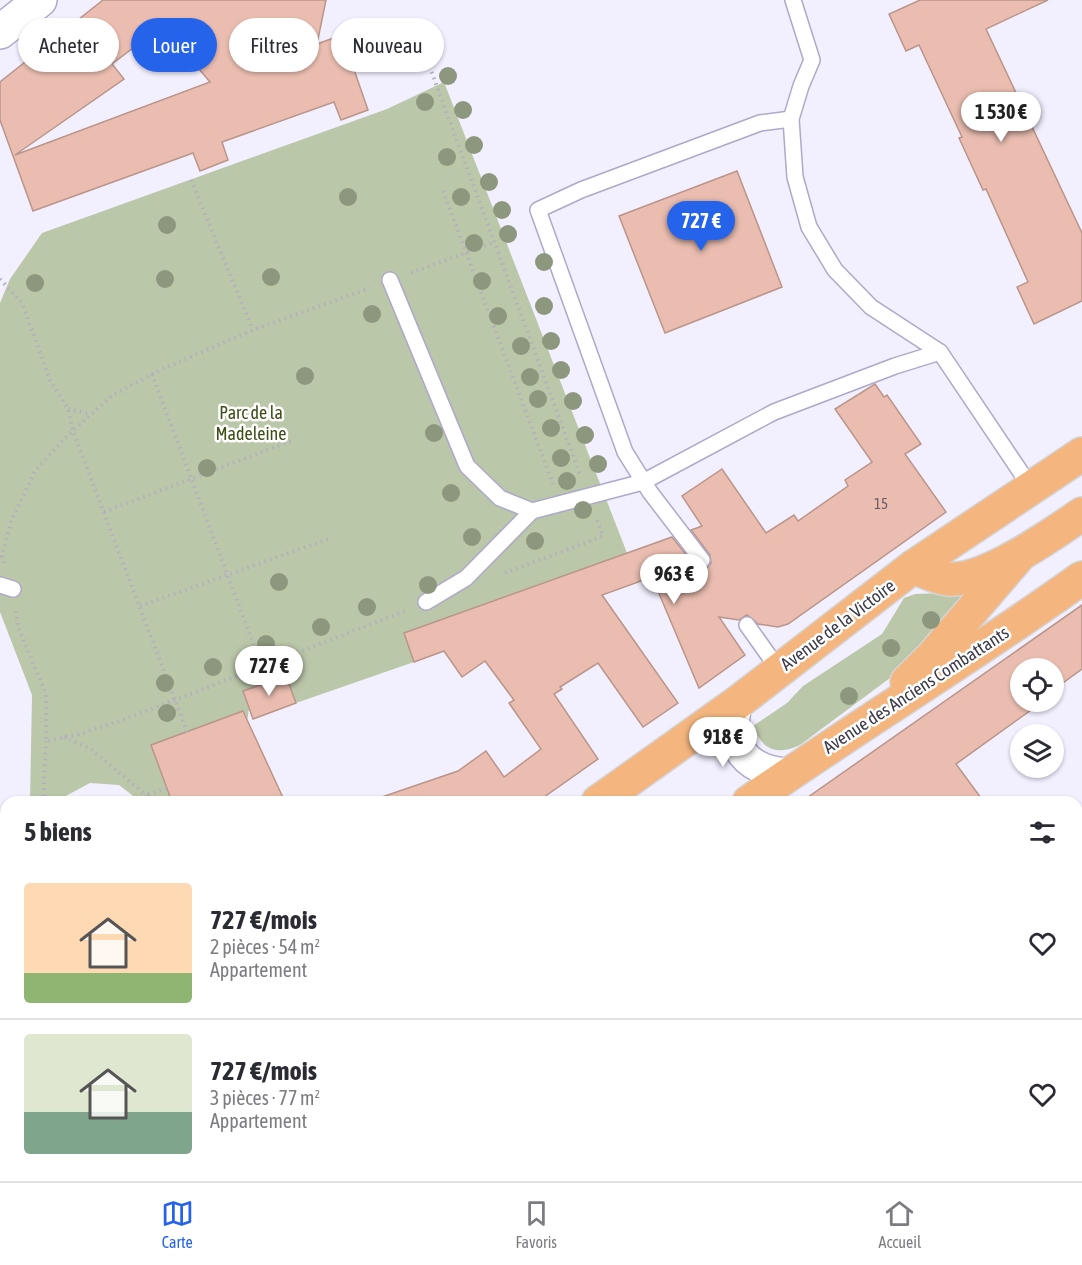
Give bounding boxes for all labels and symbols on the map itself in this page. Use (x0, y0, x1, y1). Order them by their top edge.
pin: 1 530 € (946, 92, 1056, 143)
pin: 727 € (659, 201, 743, 252)
park label: Parc de la Madeleine (216, 402, 286, 444)
house number: 15 (874, 495, 888, 512)
pin: 963 € (632, 554, 716, 605)
street label: Avenue de la Victoire (776, 575, 899, 674)
street label: Avenue des Anciens Combattants (819, 622, 1013, 758)
pin: 727 € (227, 646, 311, 697)
pin: 918 € (681, 717, 765, 768)

